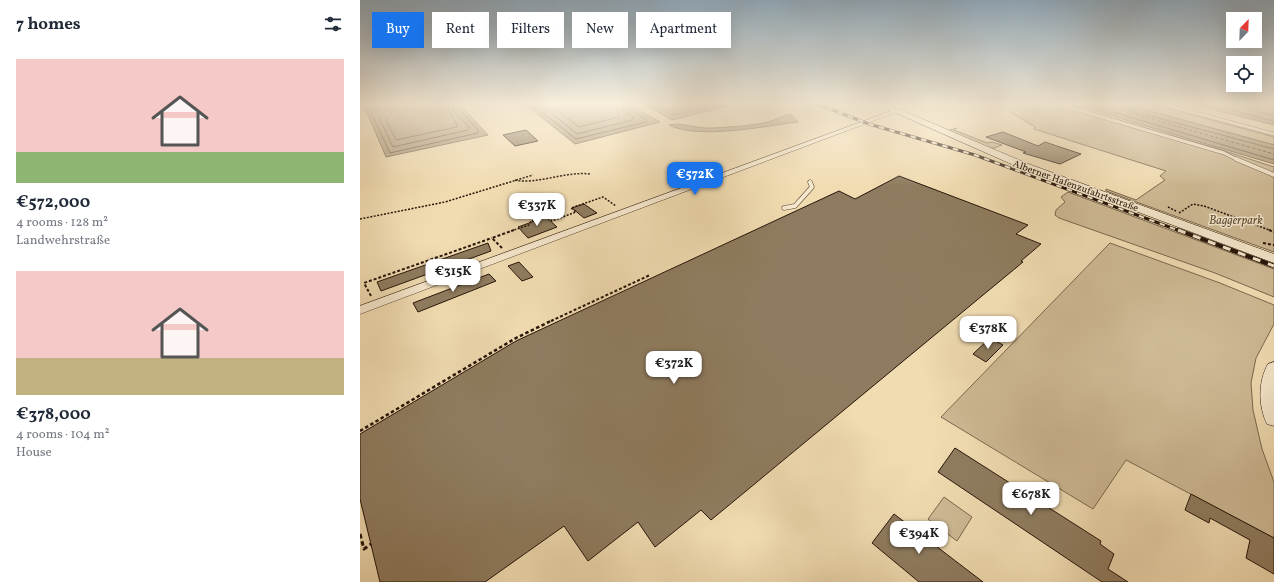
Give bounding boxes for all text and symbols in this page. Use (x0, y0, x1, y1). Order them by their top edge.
chip: Buy (372, 12, 424, 48)
chip: Rent (432, 12, 489, 48)
chip: Filters (497, 12, 564, 48)
chip: New (572, 12, 628, 48)
chip: Apartment (636, 12, 731, 48)
north arrow (1226, 12, 1262, 48)
map controls (1226, 12, 1262, 92)
text: 7 homes (16, 13, 81, 36)
icon: filters (322, 13, 344, 35)
button: locate (1226, 56, 1262, 92)
icon: home (144, 85, 216, 157)
street label: Alberner Hafenzufahrtsstraße (1011, 157, 1141, 215)
pin: €572K (667, 162, 723, 196)
text: €572K (676, 166, 714, 184)
text: €572,000 (16, 191, 90, 214)
pin: €337K (509, 193, 565, 227)
text: €337K (518, 197, 556, 215)
park label: Baggerpark (1209, 213, 1263, 229)
text: 4 rooms · 128 m² (16, 214, 108, 232)
text: Landwehrstraße (16, 232, 110, 250)
pin: €315K (425, 259, 481, 293)
text: €315K (434, 263, 472, 281)
icon: home (144, 297, 216, 369)
pin: €378K (960, 316, 1016, 350)
text: €378K (969, 320, 1007, 338)
pin: €372K (646, 351, 702, 385)
text: €372K (655, 355, 693, 373)
text: €378,000 (16, 403, 91, 426)
text: 4 rooms · 104 m² (16, 426, 110, 444)
text: House (16, 444, 52, 462)
pin: €678K (1003, 482, 1059, 516)
text: €678K (1011, 486, 1051, 504)
pin: €394K (891, 521, 947, 555)
text: €394K (899, 525, 939, 543)

